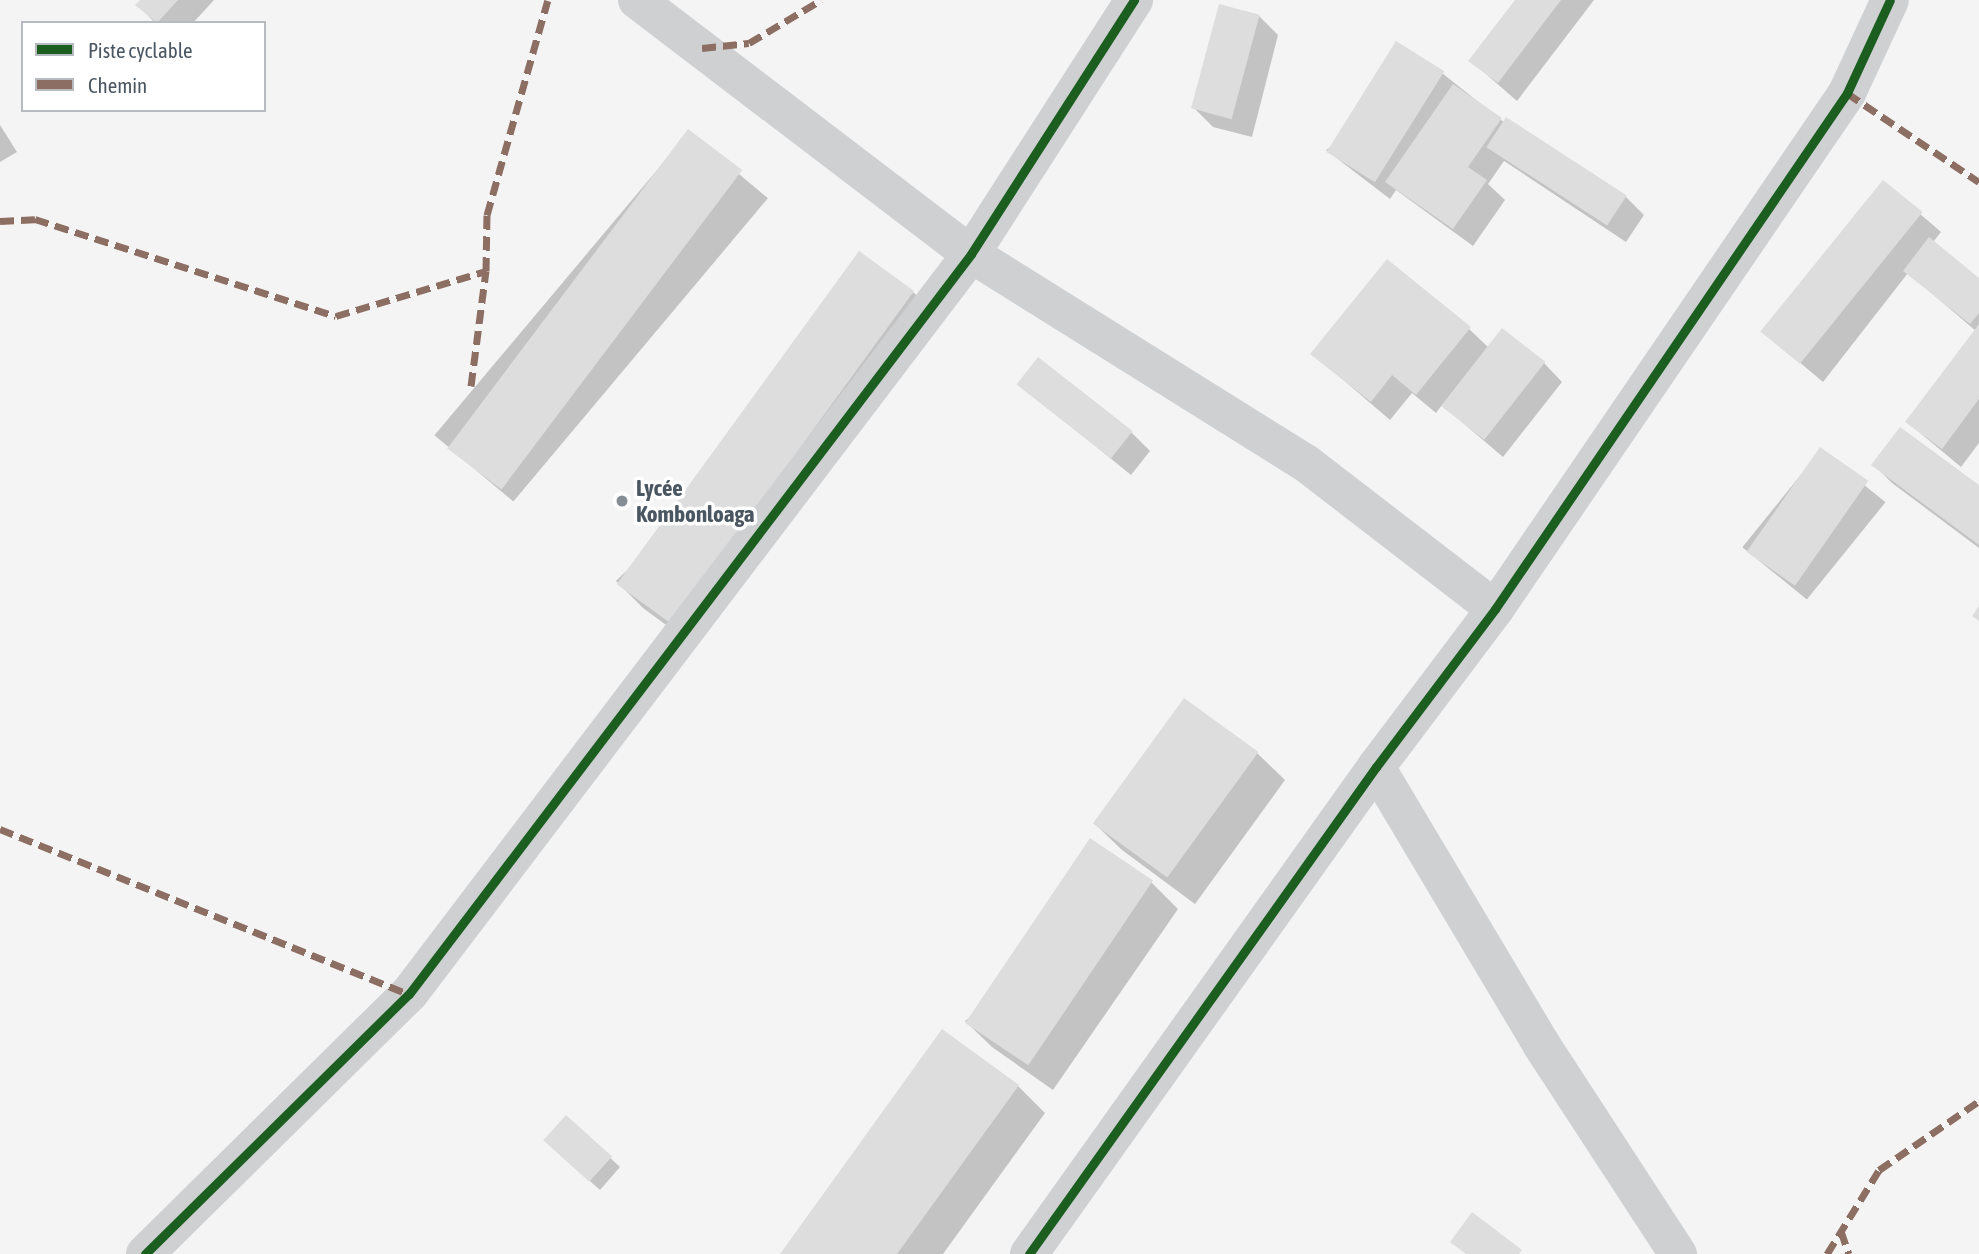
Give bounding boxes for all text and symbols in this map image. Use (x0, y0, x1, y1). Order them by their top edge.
legend (21, 21, 266, 112)
text: Piste cyclable (88, 38, 193, 62)
text: Chemin (88, 73, 147, 97)
place label: Lycée Kombonloaga (636, 474, 755, 528)
marker: Lycée Kombonloaga (614, 493, 630, 509)

